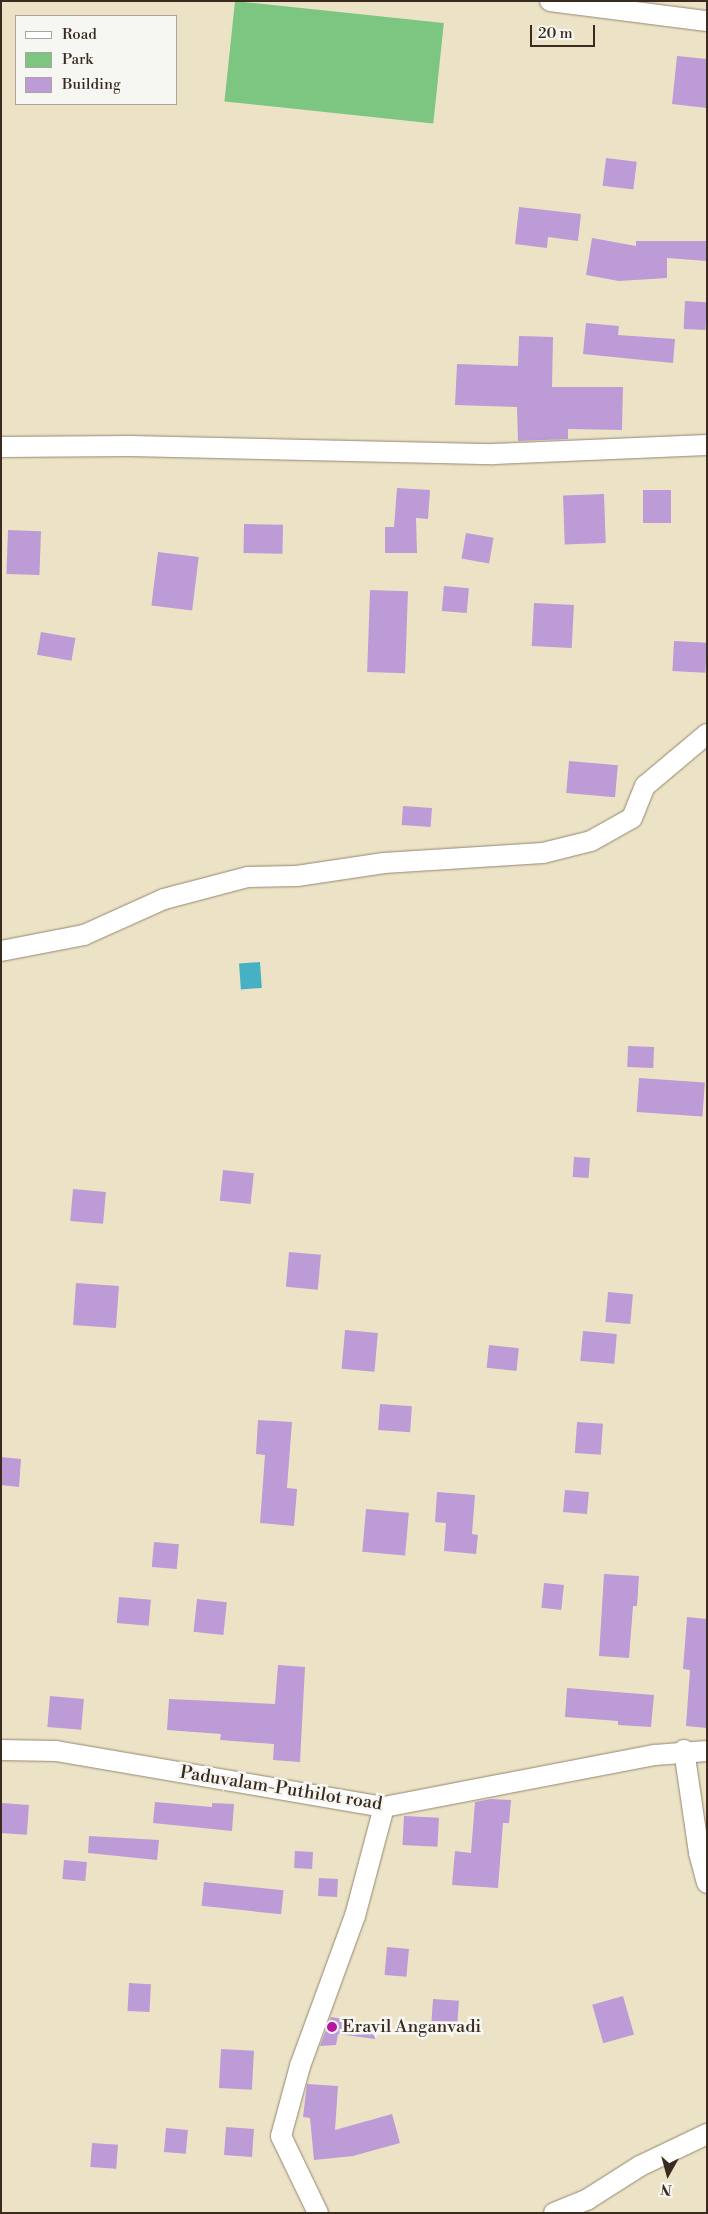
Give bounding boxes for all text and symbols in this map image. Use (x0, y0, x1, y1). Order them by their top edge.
legend (15, 15, 178, 105)
scale bar (533, 15, 598, 47)
text: 20 m (538, 24, 573, 43)
text: Road (62, 25, 97, 44)
text: Park (62, 50, 93, 69)
text: Building (62, 75, 121, 94)
street label: Paduvalam-Puthilot road (178, 1762, 384, 1816)
place label: Eravil Anganvadi (342, 2016, 481, 2038)
marker: Eravil Anganvadi (326, 2021, 338, 2033)
north arrow (643, 2149, 693, 2199)
text: N (660, 2179, 673, 2198)

